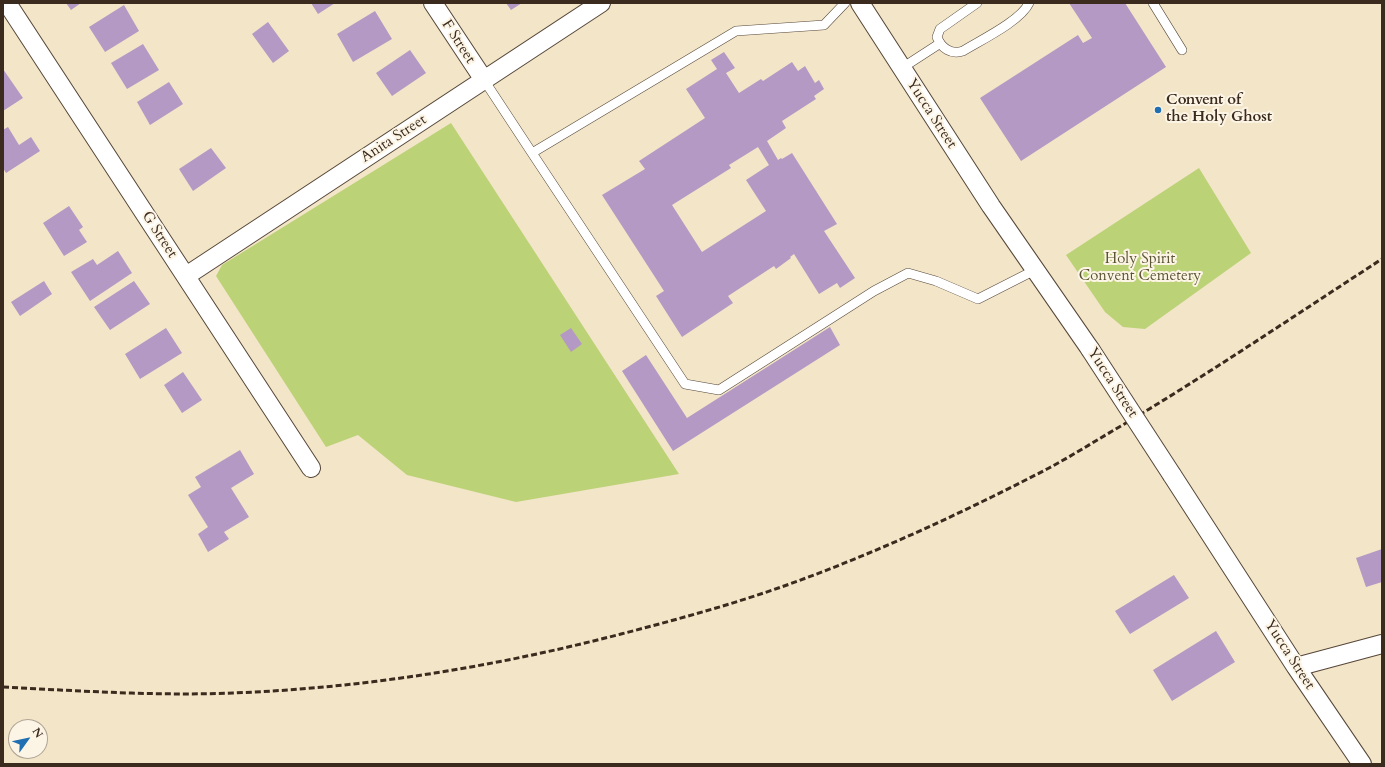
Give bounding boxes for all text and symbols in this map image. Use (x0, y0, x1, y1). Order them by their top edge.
street label: F Street (437, 17, 479, 67)
street label: Yucca Street (902, 76, 960, 152)
place label: Convent of the Holy Ghost (1166, 92, 1272, 127)
marker: Convent of the Holy Ghost (1153, 105, 1163, 115)
street label: Anita Street (358, 111, 430, 167)
street label: G Street (137, 208, 181, 262)
park label: Holy Spirit Convent Cemetery (1079, 251, 1201, 286)
street label: Yucca Street (1083, 345, 1141, 421)
street label: Yucca Street (1260, 617, 1318, 693)
north arrow (8, 719, 48, 759)
text: N (29, 725, 47, 741)

